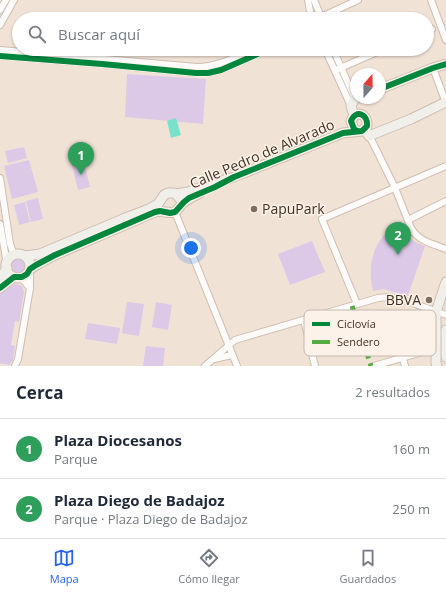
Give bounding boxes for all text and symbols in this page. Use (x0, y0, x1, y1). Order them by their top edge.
search box (12, 12, 434, 56)
icon: search (26, 23, 48, 45)
text: Buscar aquí (58, 24, 140, 44)
north arrow (350, 68, 386, 104)
street label: Calle Pedro de Alvarado (187, 114, 337, 193)
pin: 1 (68, 142, 94, 175)
place label: PapuPark (262, 199, 325, 218)
marker: PapuPark (249, 204, 259, 214)
pin: 2 (385, 222, 411, 255)
your location (181, 238, 201, 258)
place label: BBVA (386, 290, 421, 309)
marker: BBVA (424, 295, 434, 305)
legend (304, 310, 436, 356)
text: Ciclovía (337, 316, 376, 331)
text: Sendero (337, 334, 380, 349)
text: Cerca (16, 381, 64, 404)
text: 2 resultados (355, 383, 430, 401)
text: Plaza Diocesanos (54, 430, 182, 450)
text: 1 (25, 440, 33, 458)
text: 160 m (392, 440, 430, 458)
text: Parque (54, 450, 98, 468)
text: Plaza Diego de Badajoz (54, 490, 225, 510)
text: 2 (25, 500, 33, 518)
text: 250 m (392, 500, 430, 518)
text: Parque · Plaza Diego de Badajoz (54, 510, 248, 528)
tab: Mapa (50, 547, 79, 586)
tab: Cómo llegar (178, 547, 240, 586)
tab: Guardados (339, 547, 396, 586)

